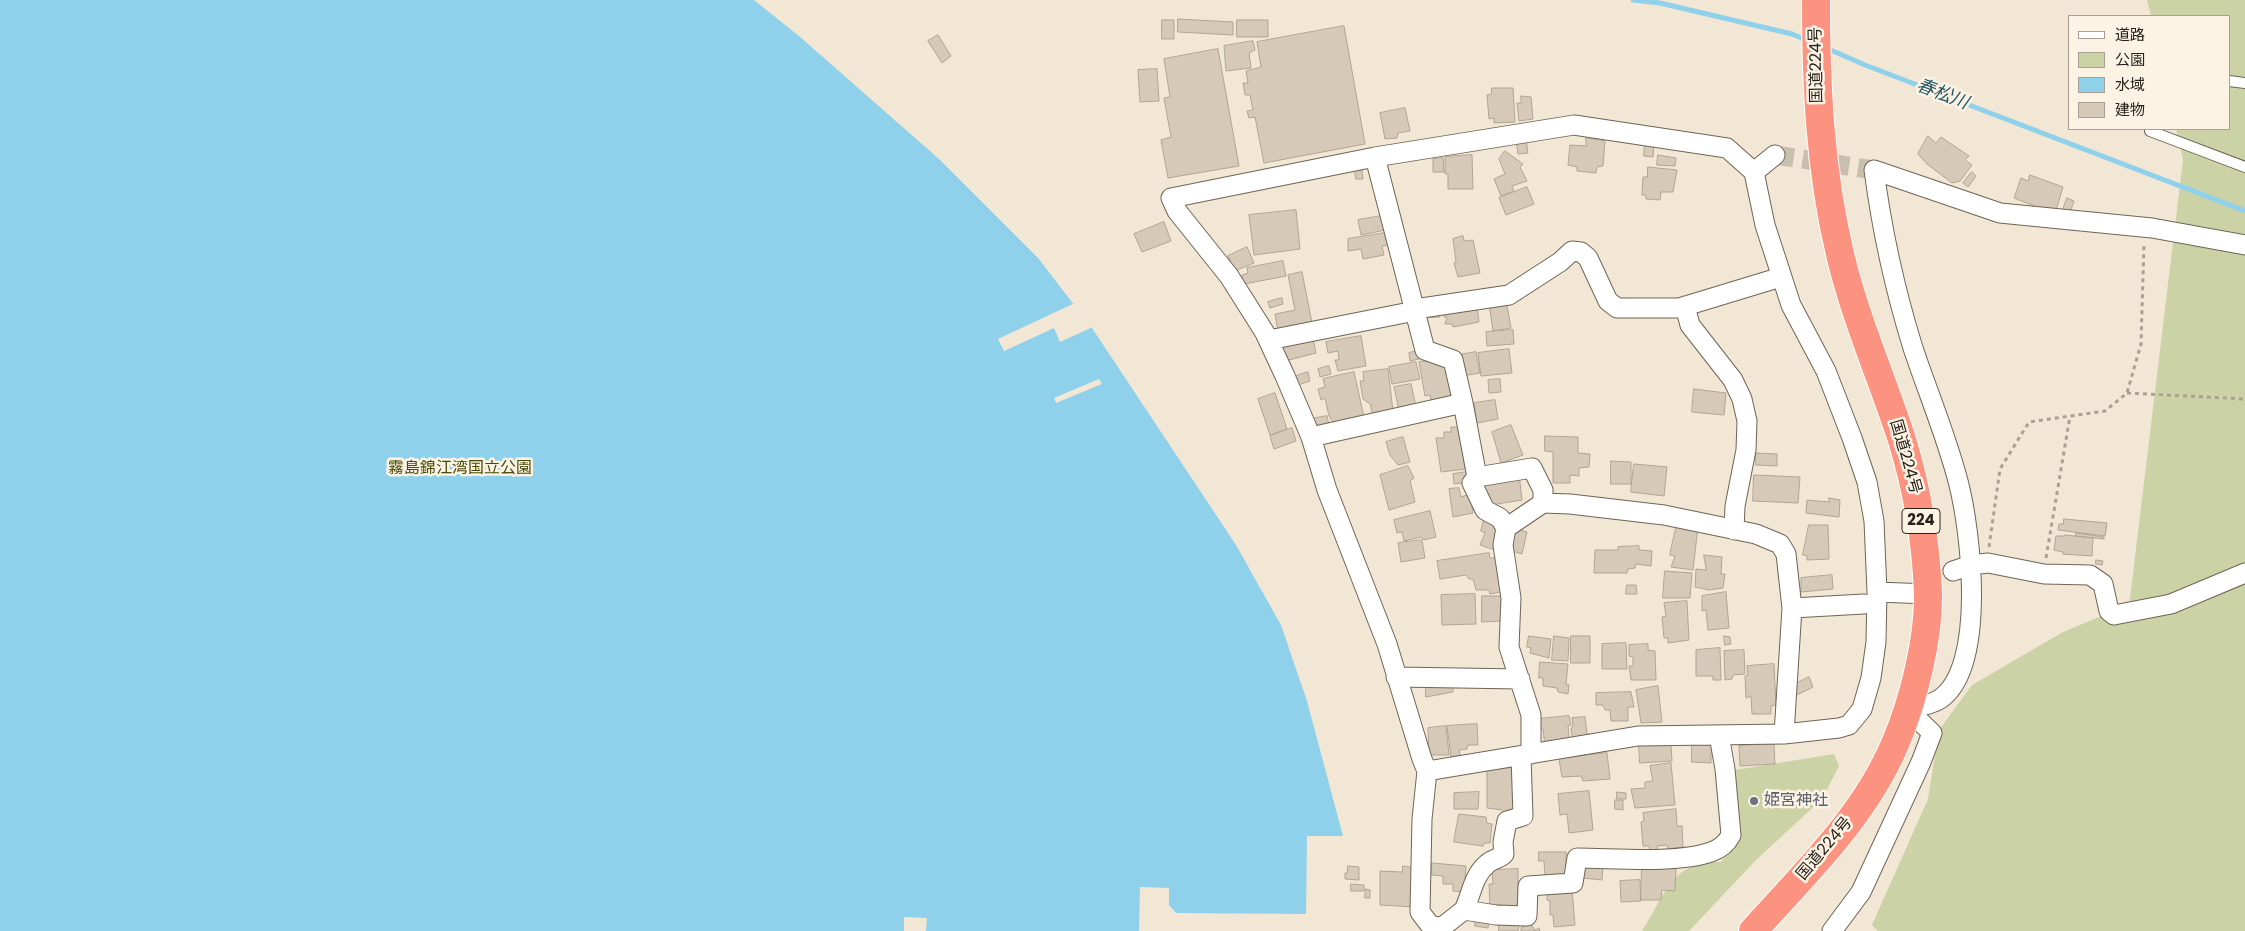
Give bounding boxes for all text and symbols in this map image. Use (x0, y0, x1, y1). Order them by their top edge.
legend (2068, 15, 2230, 130)
text: 道路 (2115, 24, 2145, 45)
street label: 国道224号 (1807, 27, 1827, 103)
text: 公園 (2115, 49, 2145, 70)
text: 水域 (2115, 74, 2145, 95)
water label: 春松川 (1913, 75, 1971, 115)
text: 建物 (2115, 99, 2145, 120)
street label: 国道224号 (1885, 418, 1925, 496)
park label: 霧島錦江湾国立公園 (388, 459, 532, 479)
road number: 224 (1902, 508, 1940, 534)
place label: 姫宮神社 (1764, 791, 1828, 811)
marker: 姫宮神社 (1748, 795, 1760, 807)
street label: 国道224号 (1793, 814, 1857, 884)

